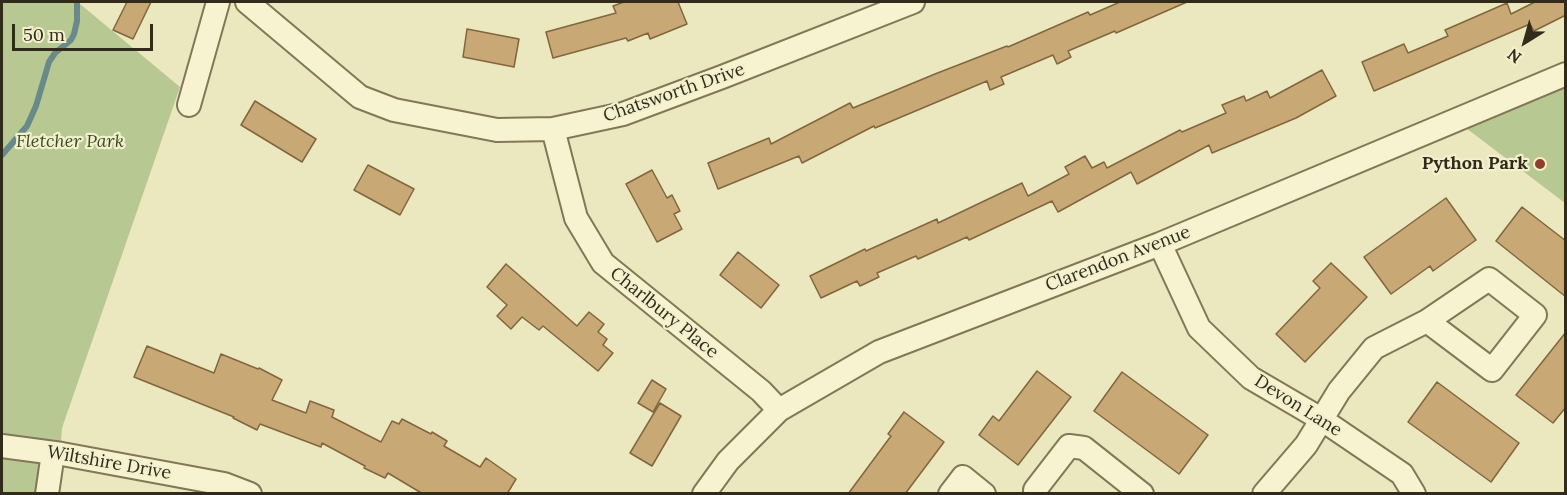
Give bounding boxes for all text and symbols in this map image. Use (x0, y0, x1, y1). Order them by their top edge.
scale bar (15, 12, 156, 50)
north arrow (1495, 12, 1555, 72)
text: 50 m (23, 23, 65, 46)
text: N (1503, 45, 1525, 68)
street label: Chatsworth Drive (601, 59, 747, 127)
park label: Fletcher Park (16, 131, 124, 153)
place label: Python Park (1422, 153, 1528, 175)
marker: Python Park (1533, 157, 1547, 171)
street label: Clarendon Avenue (1043, 221, 1193, 297)
street label: Charlbury Place (606, 263, 722, 363)
street label: Devon Lane (1250, 371, 1346, 441)
street label: Wiltshire Drive (45, 441, 173, 485)

